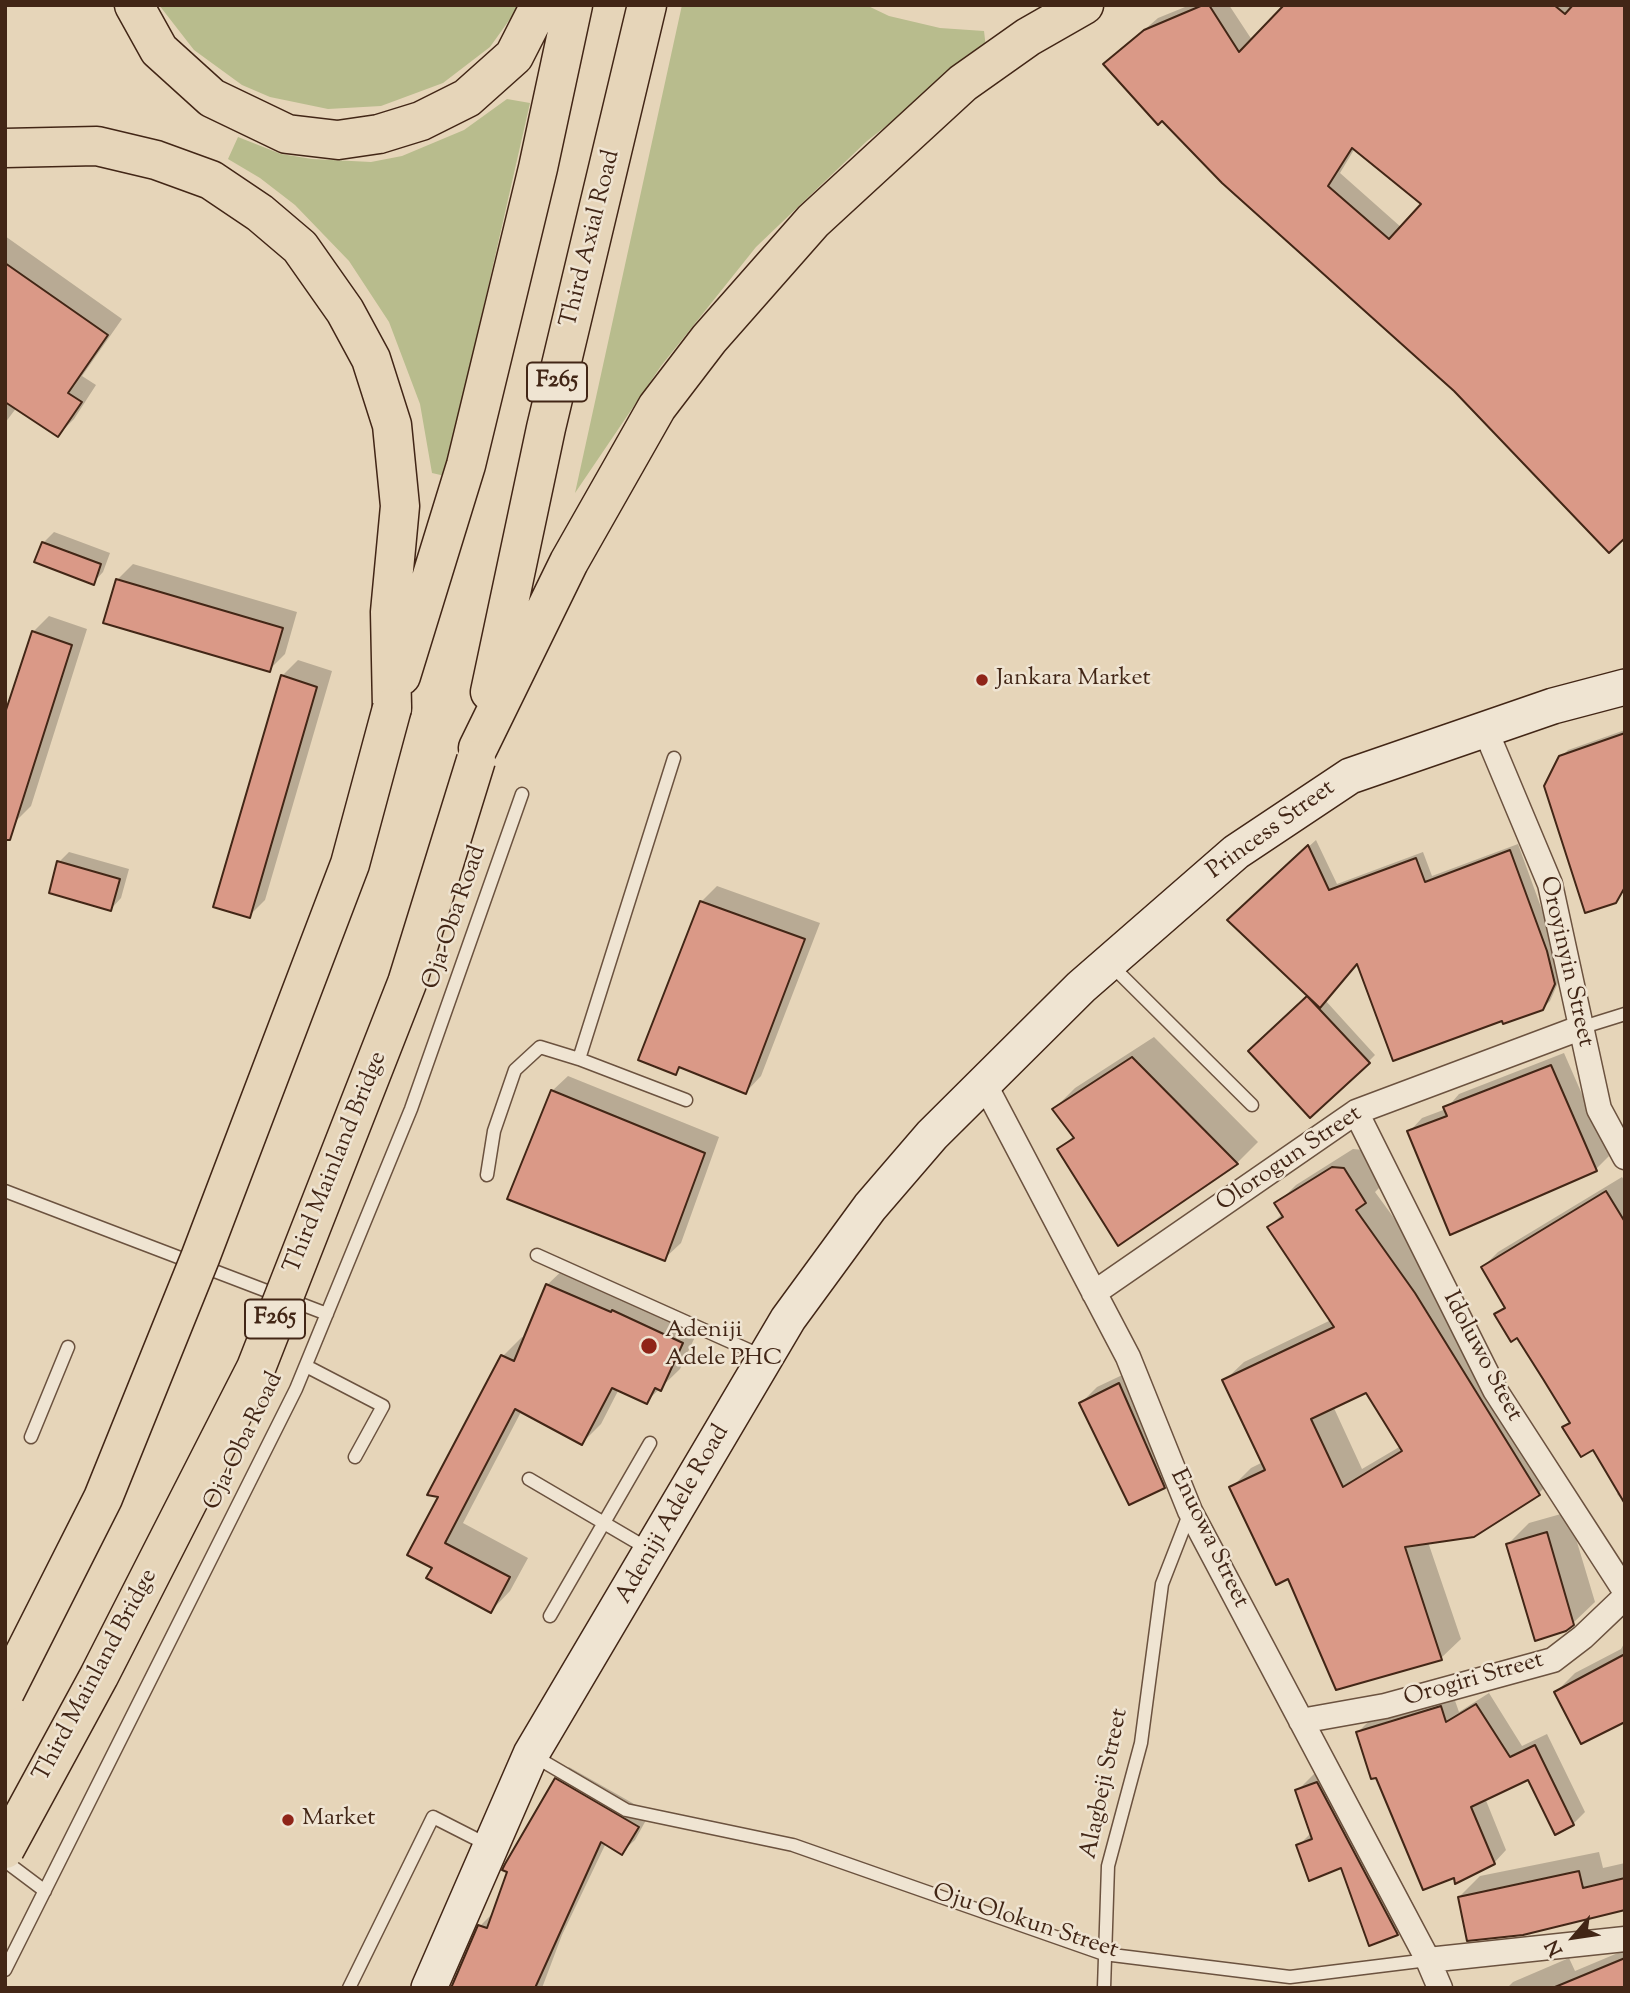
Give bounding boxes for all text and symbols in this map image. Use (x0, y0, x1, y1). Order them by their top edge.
street label: Third Axial Road (556, 147, 628, 331)
road number: F265 (527, 362, 587, 402)
place label: Jankara Market (996, 666, 1151, 694)
marker: Jankara Market (974, 672, 990, 688)
street label: Princess Street (1202, 775, 1342, 887)
street label: Oja-Oba Road (418, 842, 494, 994)
street label: Oroyinyin Street (1531, 874, 1599, 1050)
street label: Third Mainland Bridge (279, 1048, 395, 1278)
street label: Olorogun Street (1212, 1101, 1368, 1219)
street label: Idoluwo Steet (1435, 1287, 1527, 1427)
road number: F265 (245, 1300, 305, 1338)
place label: Adeniji Adele PHC (665, 1318, 782, 1374)
marker: Adeniji Adele PHC (639, 1336, 659, 1356)
street label: Oja-Oba Road (199, 1368, 291, 1516)
street label: Adeniji Adele Road (611, 1420, 737, 1610)
street label: Enuowa Street (1162, 1465, 1254, 1613)
street label: Third Mainland Bridge (29, 1565, 165, 1787)
street label: Orogiri Street (1401, 1647, 1547, 1715)
street label: Alagbeji Street (1076, 1706, 1136, 1862)
place label: Market (302, 1806, 376, 1834)
marker: Market (280, 1812, 296, 1828)
street label: Oju Olokun Street (928, 1879, 1122, 1967)
north arrow (1539, 1902, 1609, 1972)
text: N (1540, 1934, 1571, 1961)

